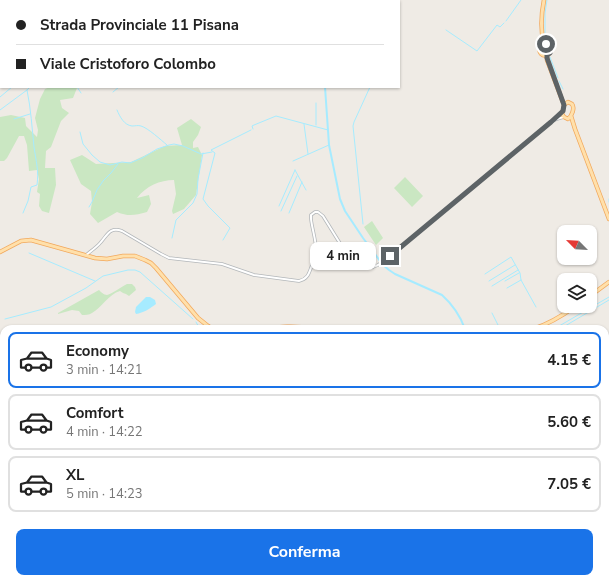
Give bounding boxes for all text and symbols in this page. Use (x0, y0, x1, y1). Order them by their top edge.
text: Strada Provinciale 11 Pisana (40, 15, 239, 35)
route start (537, 35, 555, 53)
text: Viale Cristoforo Colombo (40, 54, 216, 74)
north arrow (557, 225, 597, 265)
map controls (557, 225, 597, 313)
callout: 4 min (310, 242, 376, 270)
text: 4 min (326, 247, 360, 265)
route end (381, 247, 399, 265)
button: layers (557, 273, 597, 313)
text: Economy (66, 341, 129, 361)
icon: car (18, 342, 54, 378)
text: 4.15 € (547, 350, 591, 370)
text: 3 min · 14:21 (66, 361, 142, 379)
text: Comfort (66, 403, 123, 423)
icon: car (18, 404, 54, 440)
text: 5.60 € (547, 412, 591, 432)
text: 4 min · 14:22 (66, 423, 142, 441)
text: XL (66, 465, 85, 485)
icon: car (18, 466, 54, 502)
text: 7.05 € (547, 474, 591, 494)
text: 5 min · 14:23 (66, 485, 142, 503)
button: Conferma (16, 529, 593, 575)

